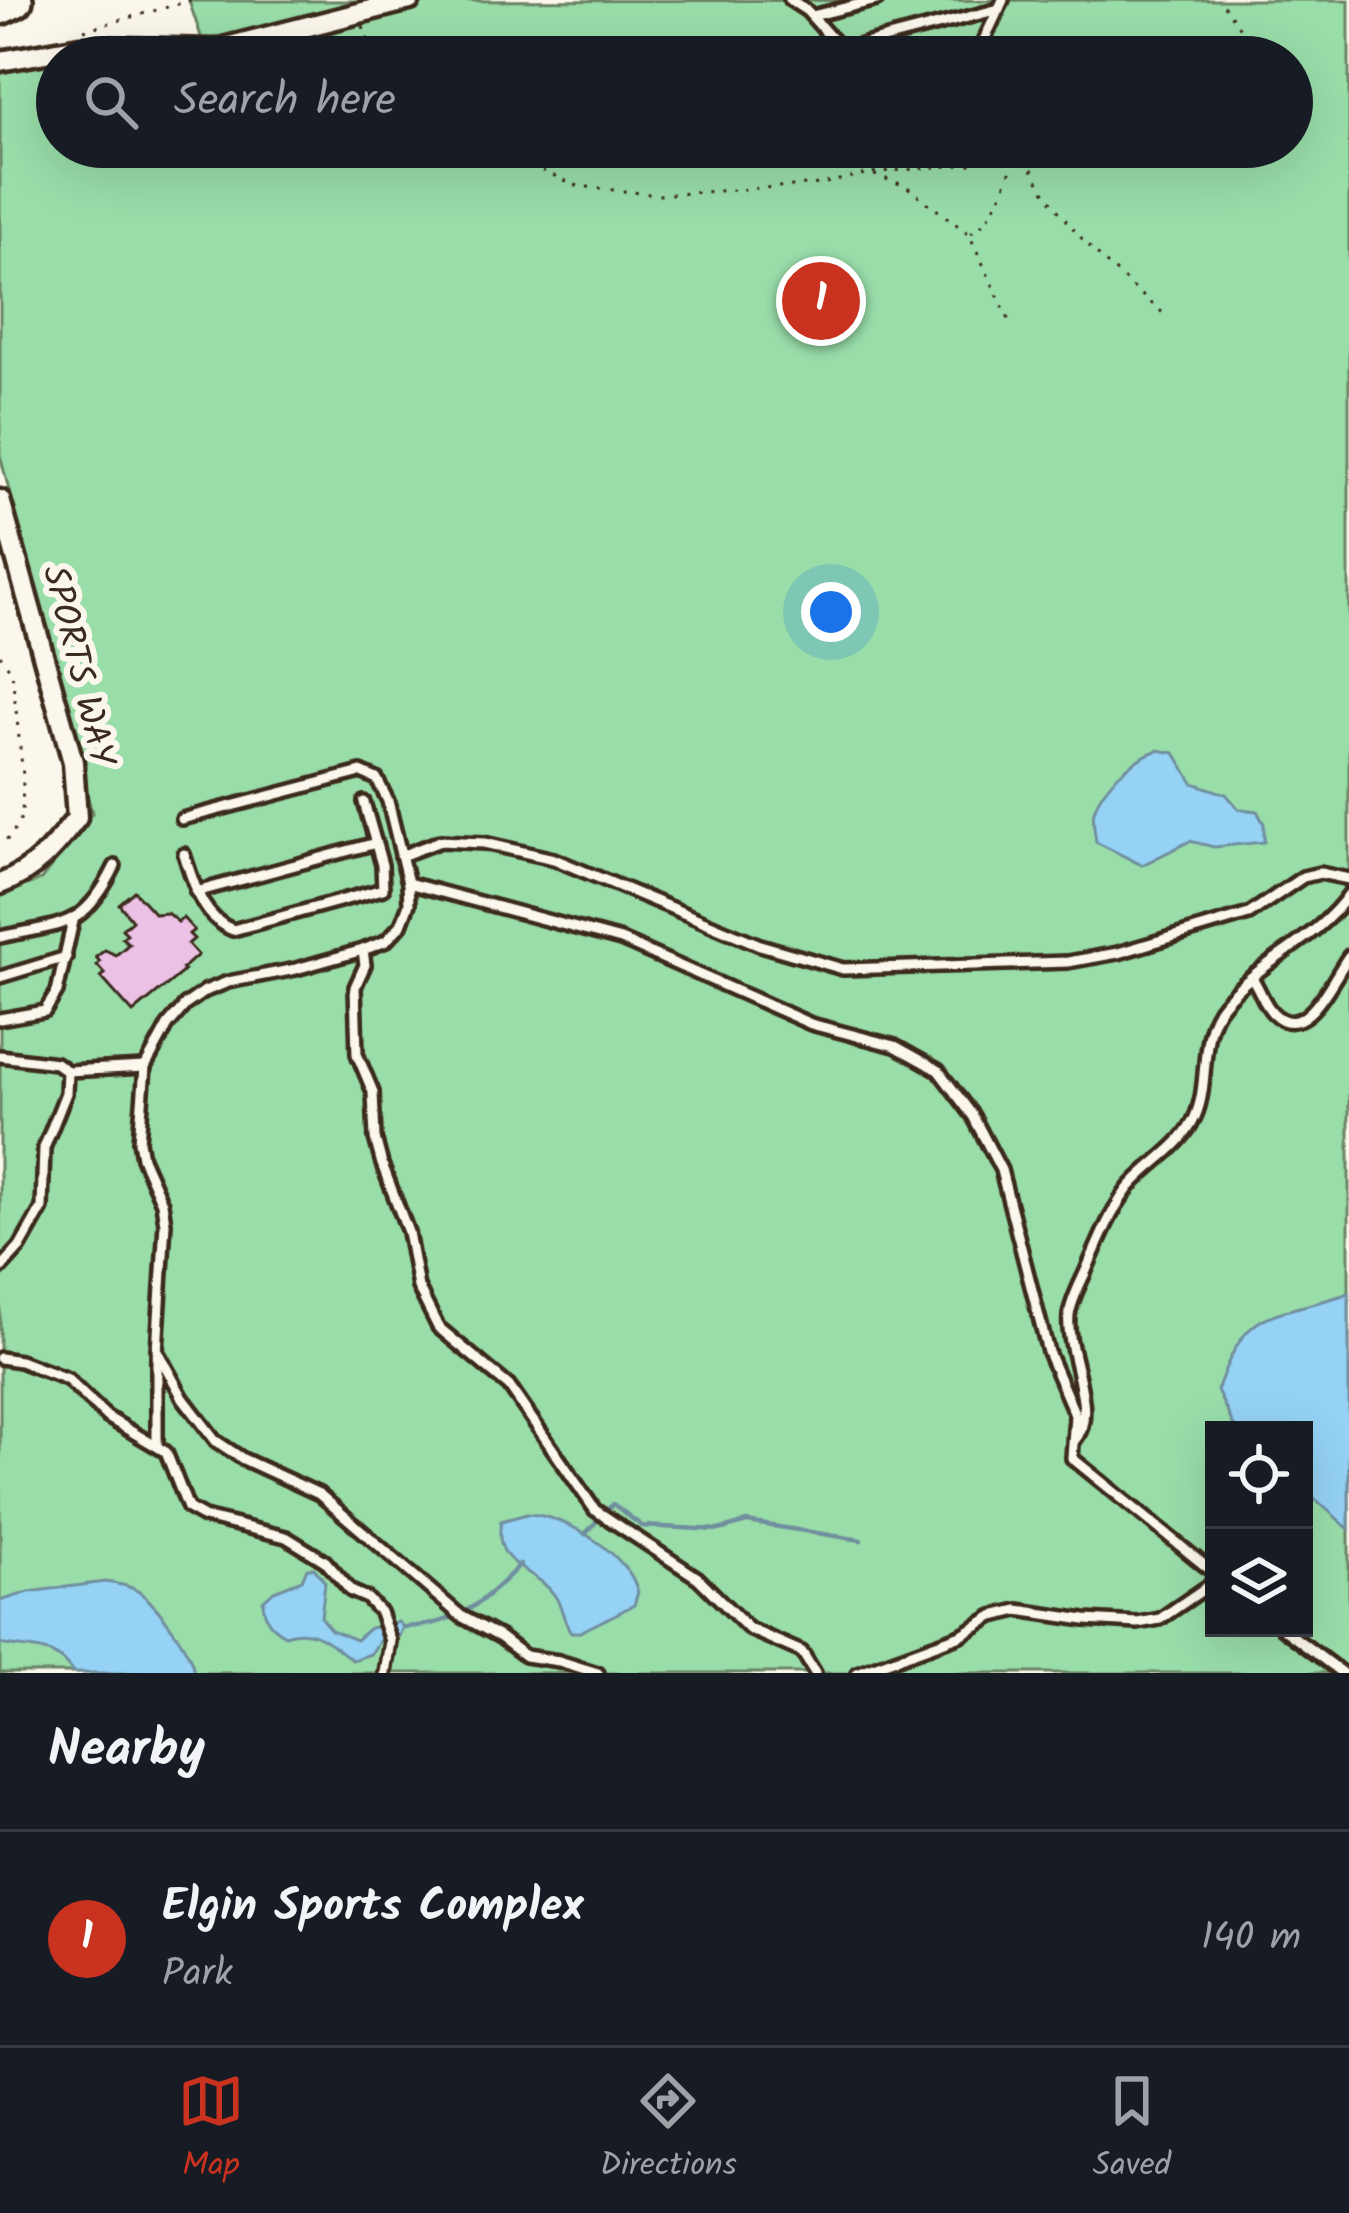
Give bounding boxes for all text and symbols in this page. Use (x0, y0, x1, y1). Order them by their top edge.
search box (36, 36, 1313, 168)
text: Search here (174, 66, 396, 138)
icon: search (78, 69, 144, 135)
pin: 1 (782, 256, 860, 346)
street label: SPORTS WAY (25, 559, 130, 774)
your location (801, 582, 861, 642)
map controls (1205, 1421, 1313, 1637)
button: locate (1205, 1421, 1313, 1529)
button: layers (1205, 1529, 1313, 1637)
text: Nearby (48, 1711, 205, 1792)
text: Elgin Sports Complex (162, 1872, 583, 1944)
text: 1 (81, 1908, 93, 1970)
text: 140 m (1201, 1908, 1301, 1970)
text: Park (162, 1944, 233, 2006)
tab: Map (178, 2068, 244, 2193)
tab: Directions (600, 2068, 737, 2193)
tab: Saved (1093, 2068, 1171, 2193)

